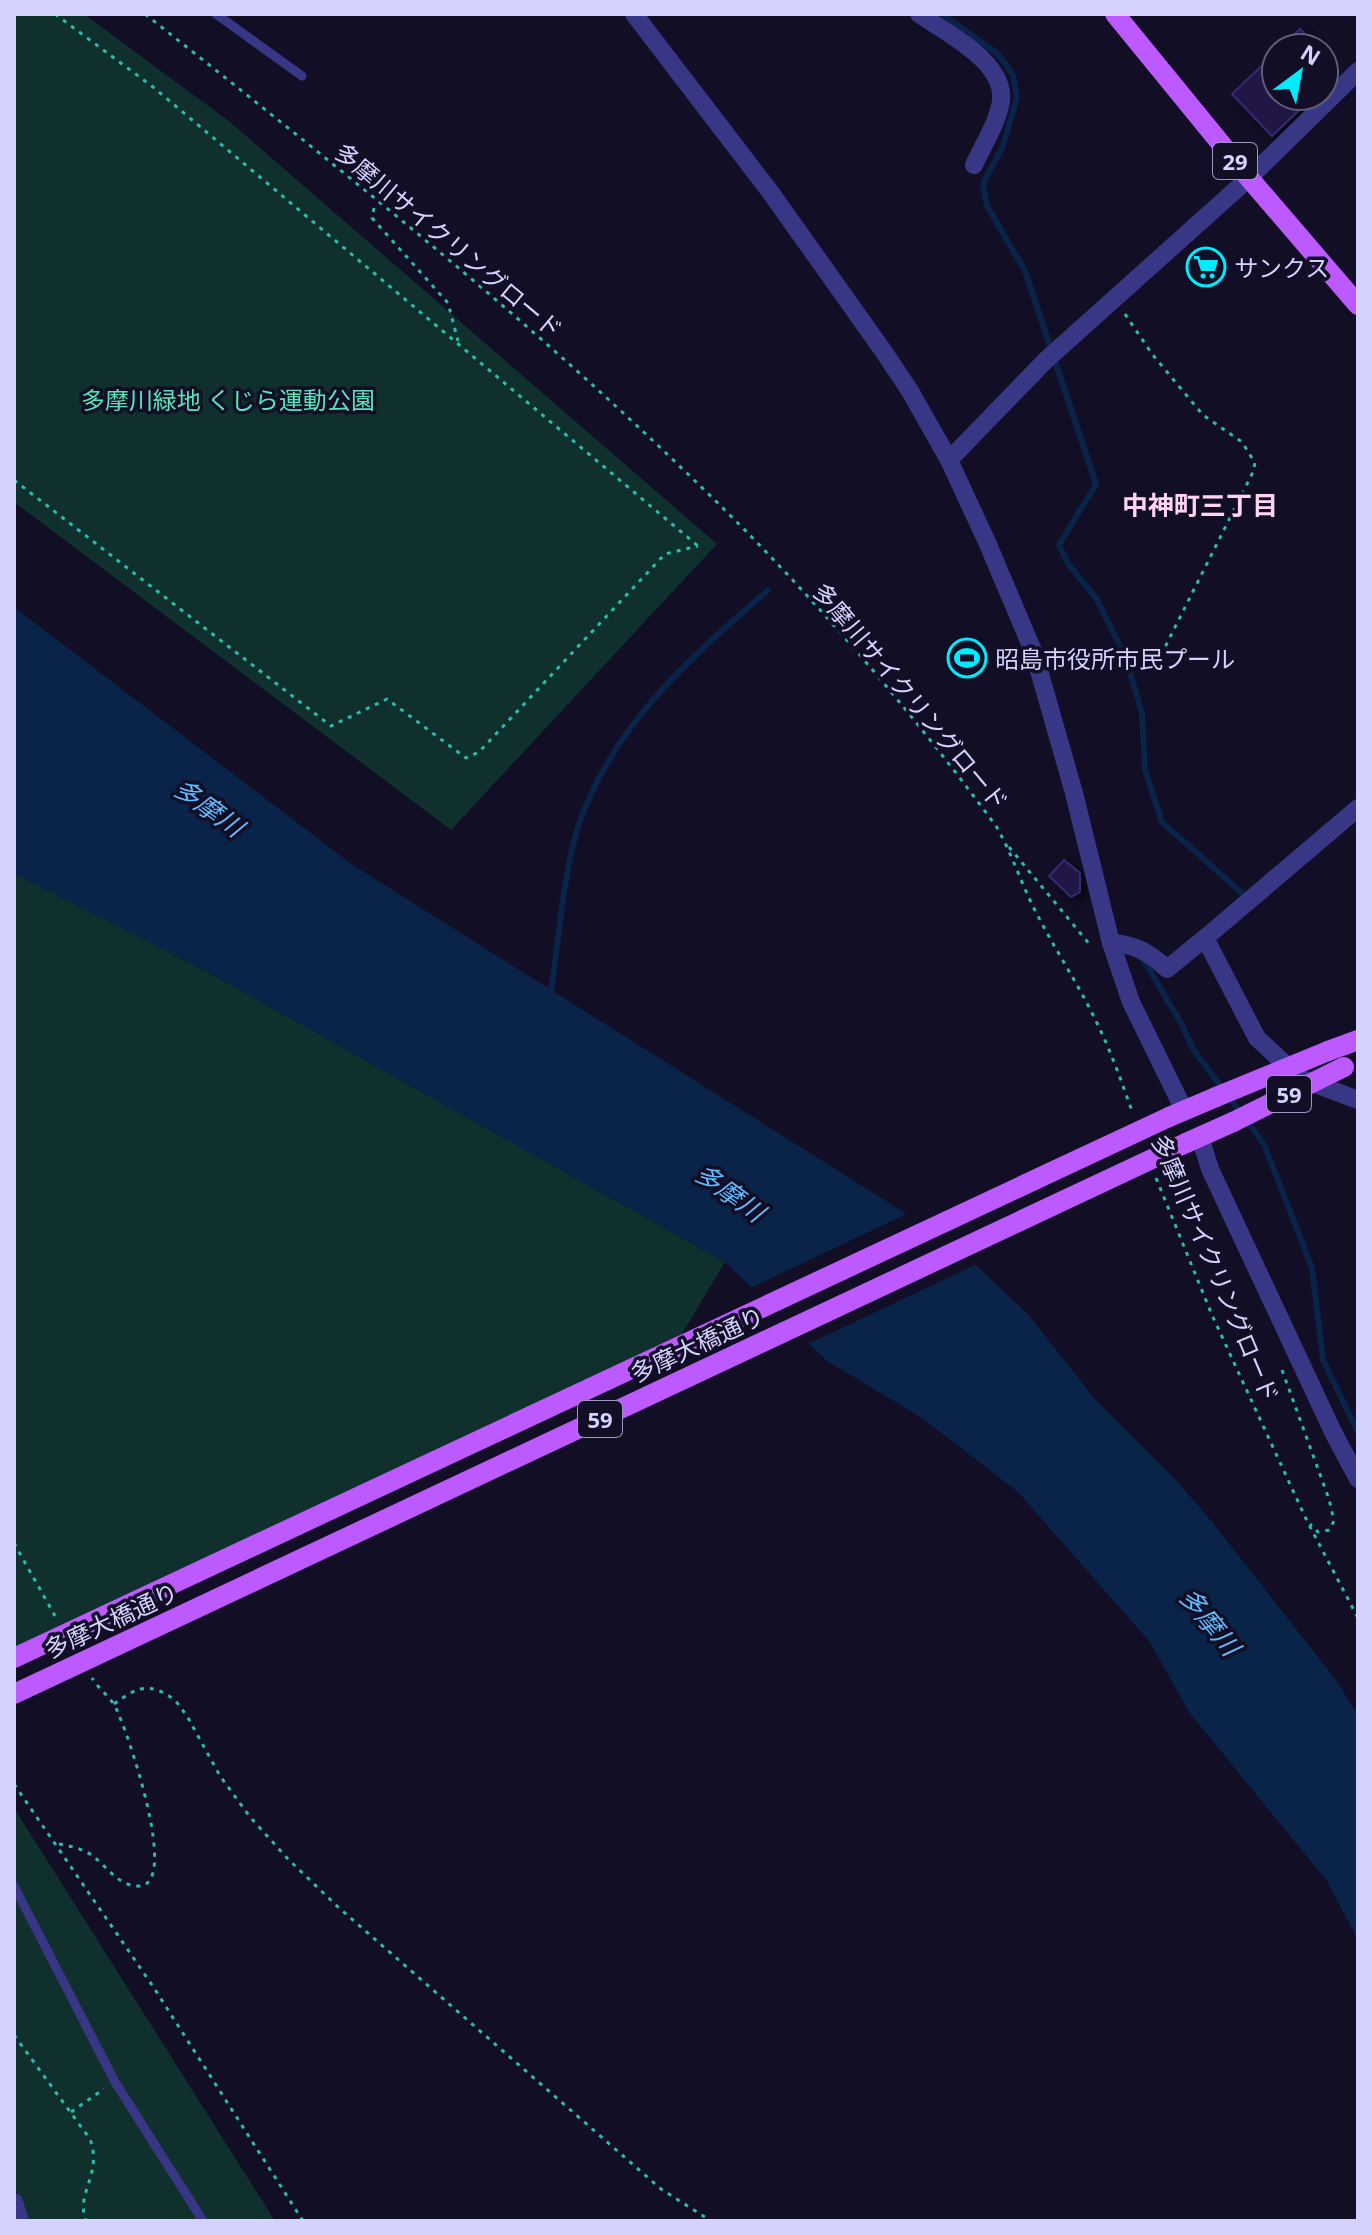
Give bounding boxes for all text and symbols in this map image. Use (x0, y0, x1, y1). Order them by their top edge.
north arrow (1260, 32, 1340, 112)
text: N (1296, 37, 1327, 72)
street label: 多摩川サイクリングロード (328, 135, 570, 345)
road number: 29 (1213, 143, 1257, 179)
supermarket icon: サンクス (1185, 246, 1227, 288)
place label: サンクス (1234, 251, 1329, 284)
park label: 多摩川緑地 くじら運動公園 (81, 383, 375, 416)
district label: 中神町三丁目 (1122, 487, 1278, 523)
street label: 多摩川サイクリングロード (806, 575, 1016, 817)
sports icon: 昭島市役所市民プール (946, 637, 988, 679)
place label: 昭島市役所市民プール (995, 642, 1235, 675)
water label: 多摩川 (167, 770, 254, 846)
road number: 59 (1267, 1076, 1311, 1112)
street label: 多摩川サイクリングロード (1145, 1129, 1287, 1407)
water label: 多摩川 (688, 1155, 775, 1231)
street label: 多摩大橋通り (625, 1299, 769, 1389)
road number: 59 (578, 1401, 622, 1437)
street label: 多摩大橋通り (39, 1575, 183, 1665)
water label: 多摩川 (1171, 1579, 1250, 1665)

